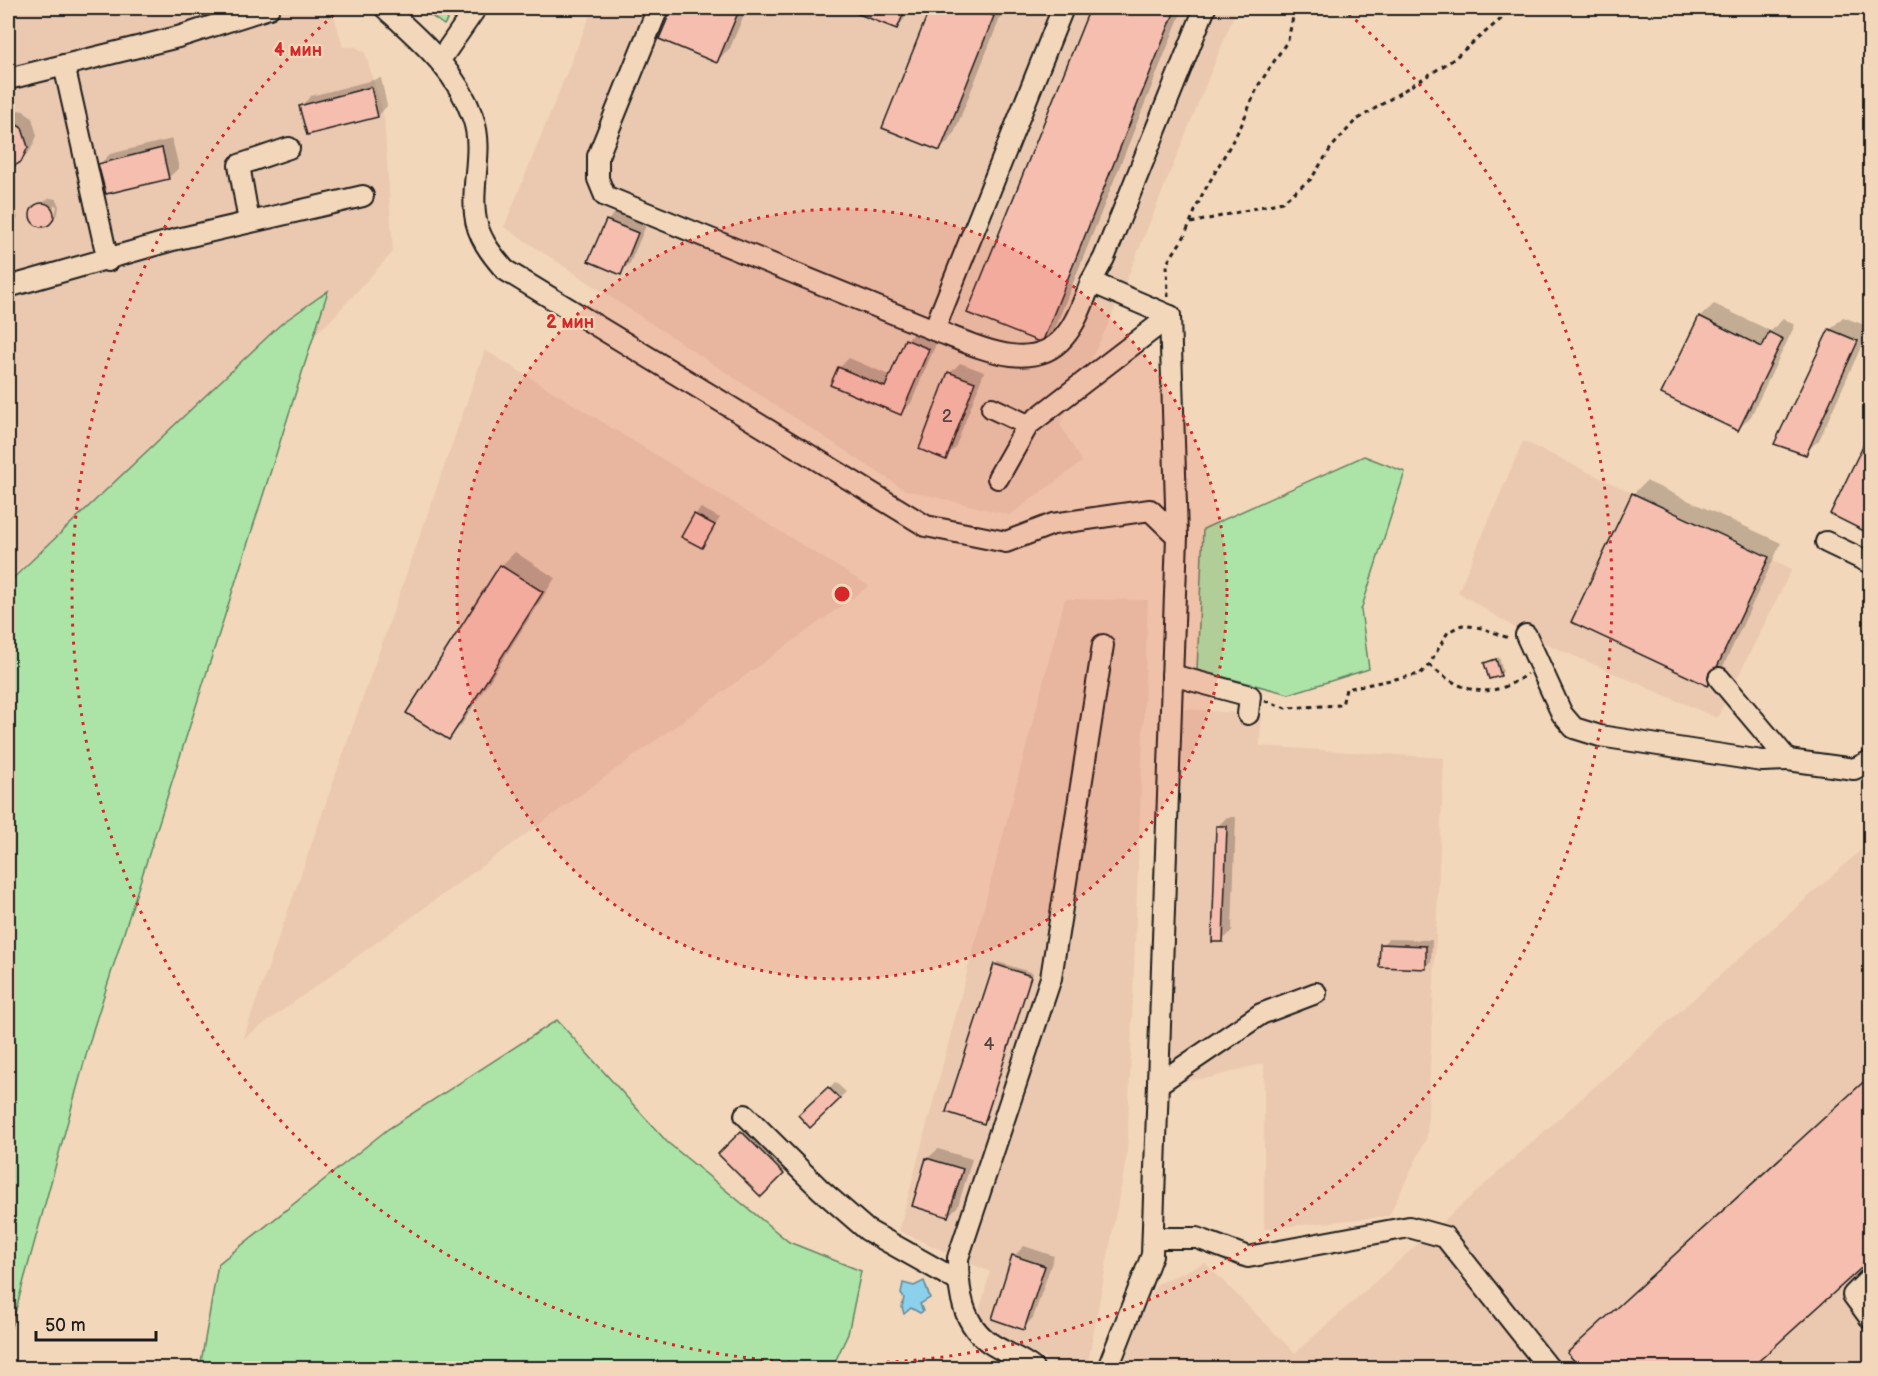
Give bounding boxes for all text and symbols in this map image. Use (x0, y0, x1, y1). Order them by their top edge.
text: 4 мин (274, 40, 322, 61)
text: 2 мин (546, 312, 594, 333)
house number: 2 (942, 406, 953, 427)
centre of rings (832, 584, 852, 604)
house number: 4 (984, 1034, 995, 1055)
scale bar (36, 1304, 156, 1342)
text: 50 m (45, 1315, 86, 1336)

